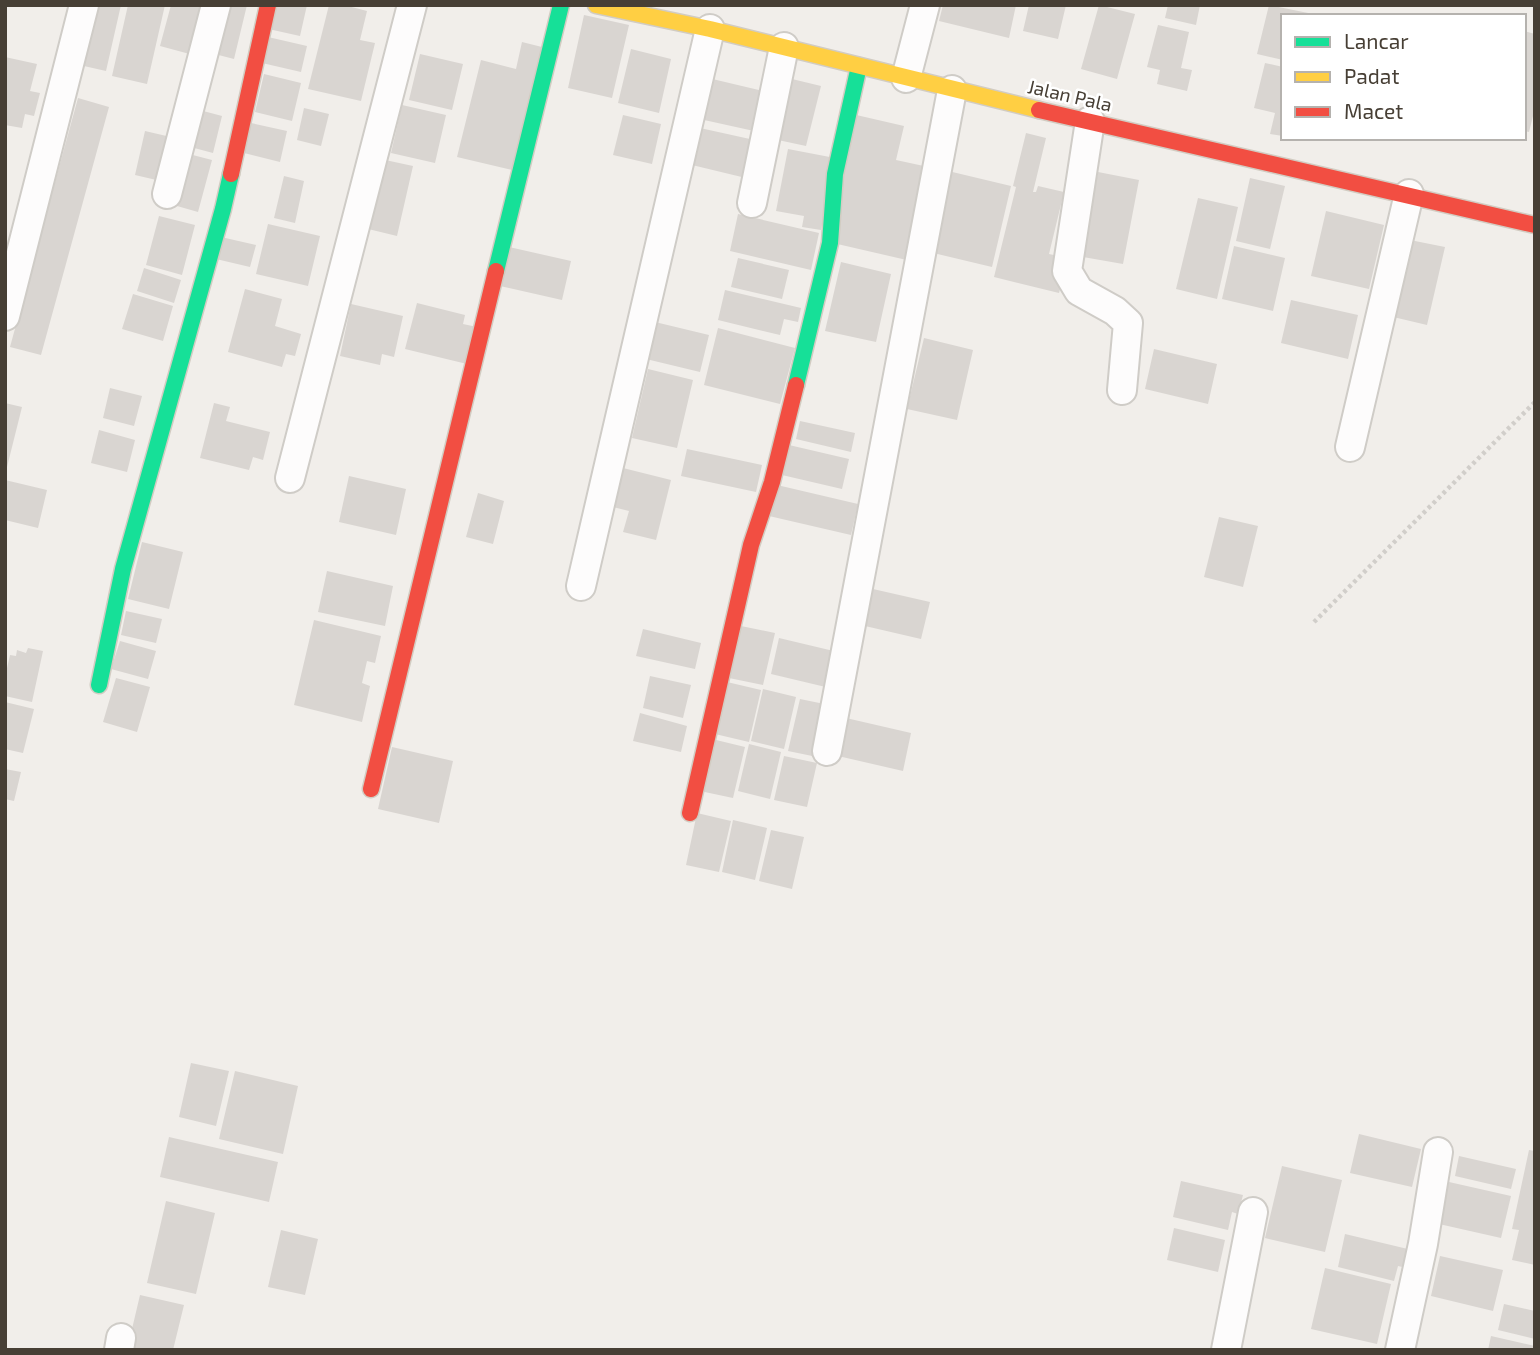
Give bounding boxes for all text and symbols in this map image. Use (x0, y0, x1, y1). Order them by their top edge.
legend (1281, 14, 1526, 140)
text: Lancar (1344, 28, 1409, 53)
text: Padat (1344, 63, 1399, 88)
street label: Jalan Pala (1026, 74, 1114, 116)
text: Macet (1344, 98, 1403, 123)

